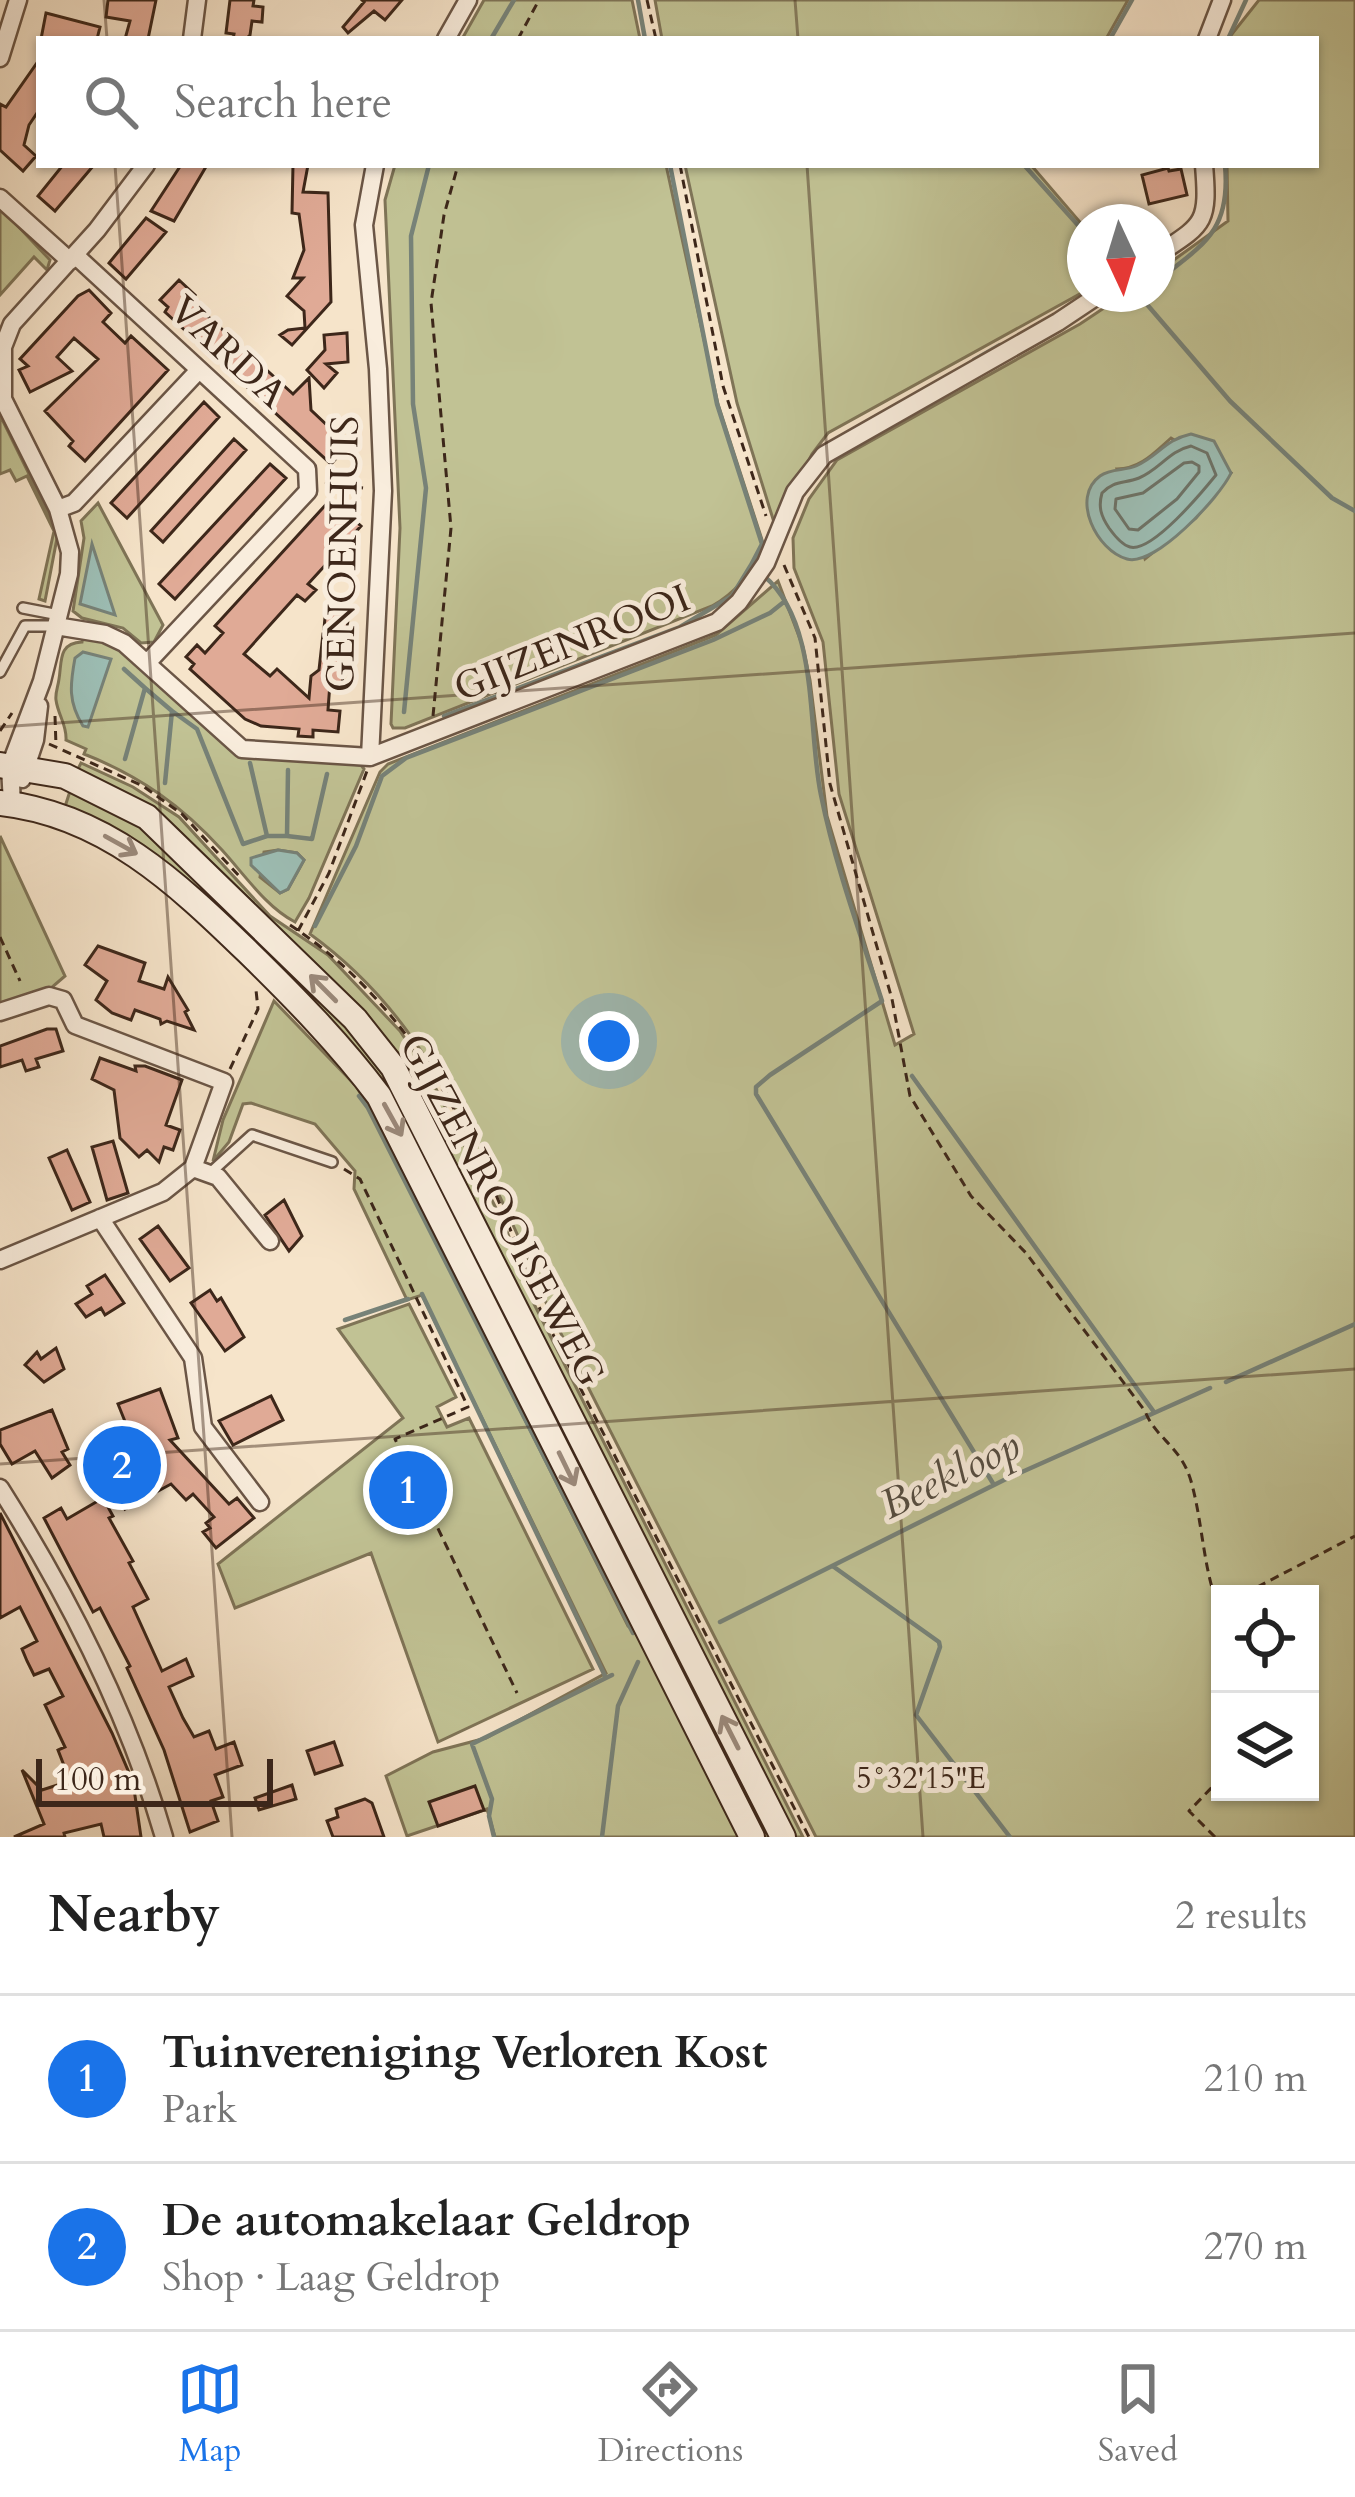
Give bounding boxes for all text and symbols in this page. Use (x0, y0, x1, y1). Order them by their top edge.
search box (36, 36, 1319, 168)
icon: search (78, 69, 144, 135)
text: Search here (174, 72, 392, 133)
north arrow (1067, 204, 1175, 312)
street label: VARDA (158, 284, 298, 420)
street label: GENOENHUIS (314, 415, 372, 693)
street label: GIJZENROOI (446, 572, 698, 714)
one-way arrow (102, 834, 137, 857)
one-way arrow (309, 974, 338, 1002)
your location (579, 1011, 639, 1071)
street label: GIJZENROOISEWEG (387, 1025, 617, 1395)
one-way arrow (382, 1102, 405, 1137)
water label: Beekloop (871, 1417, 1030, 1533)
pin: 2 (83, 1420, 161, 1510)
pin: 1 (369, 1445, 447, 1535)
one-way arrow (557, 1451, 580, 1486)
map controls (1211, 1585, 1319, 1801)
button: locate (1211, 1585, 1319, 1693)
button: layers (1211, 1693, 1319, 1801)
one-way arrow (718, 1715, 741, 1751)
scale bar (36, 1753, 273, 1806)
text: 100 m (54, 1757, 141, 1802)
text: 5°32'15"E (856, 1758, 986, 1799)
text: Nearby (48, 1880, 220, 1950)
text: 2 results (1175, 1889, 1307, 1942)
text: Tuinvereniging Verloren Kost (162, 2022, 767, 2083)
text: 1 (77, 2052, 97, 2105)
text: 210 m (1204, 2052, 1307, 2105)
text: Park (162, 2083, 237, 2136)
text: De automakelaar Geldrop (162, 2190, 691, 2251)
text: 2 (77, 2220, 97, 2273)
text: 270 m (1204, 2220, 1307, 2273)
text: Shop · Laag Geldrop (162, 2251, 501, 2304)
tab: Map (177, 2356, 243, 2473)
tab: Directions (598, 2356, 743, 2473)
tab: Saved (1098, 2356, 1178, 2473)

